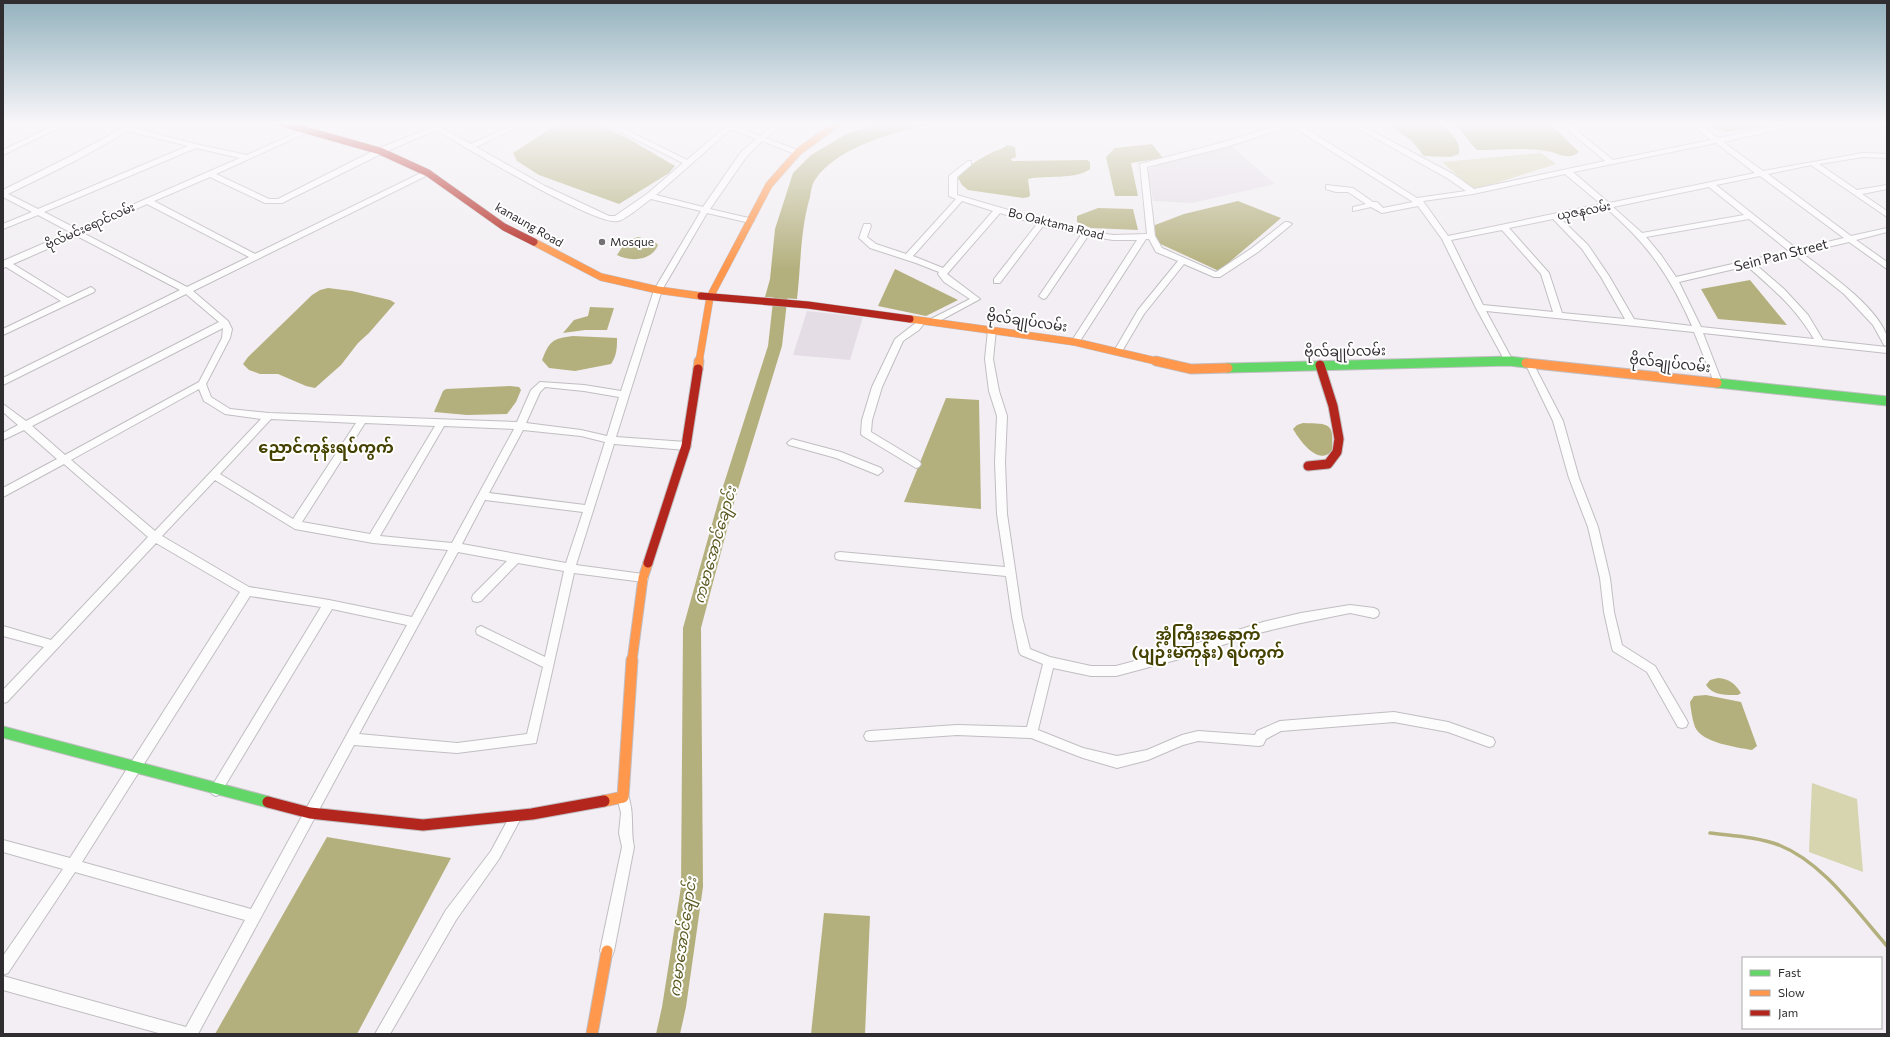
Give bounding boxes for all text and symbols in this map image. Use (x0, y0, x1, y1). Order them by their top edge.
street label: ယုဇနလမ်း (1556, 197, 1613, 226)
street label: ဗိုလ်မင်းရောင်လမ်း (42, 198, 138, 255)
street label: kanaung Road (493, 199, 566, 249)
street label: Bo Oaktama Road (1007, 204, 1106, 242)
place label: Mosque (610, 234, 654, 248)
street label: Sein Pan Street (1732, 235, 1830, 274)
marker: Mosque (597, 237, 607, 247)
street label: ဗိုလ်ချုပ်လမ်း (985, 305, 1069, 339)
street label: ဗိုလ်ချုပ်လမ်း (1304, 340, 1386, 364)
street label: ဗိုလ်ချုပ်လမ်း (1628, 349, 1712, 379)
district label: ညောင်ကုန်းရပ်ကွက် (258, 436, 394, 461)
water label: ကမာအောင်ချောင်း (688, 483, 743, 606)
district label: အံ့ကြီးအနောက် (ပျဉ်းမကုန်း) ရပ်ကွက် (1132, 623, 1285, 666)
water label: ကမာအောင်ချောင်း (664, 875, 703, 998)
legend (1742, 957, 1882, 1029)
text: Fast (1778, 965, 1801, 979)
text: Slow (1778, 985, 1805, 999)
text: Jam (1778, 1005, 1798, 1020)

